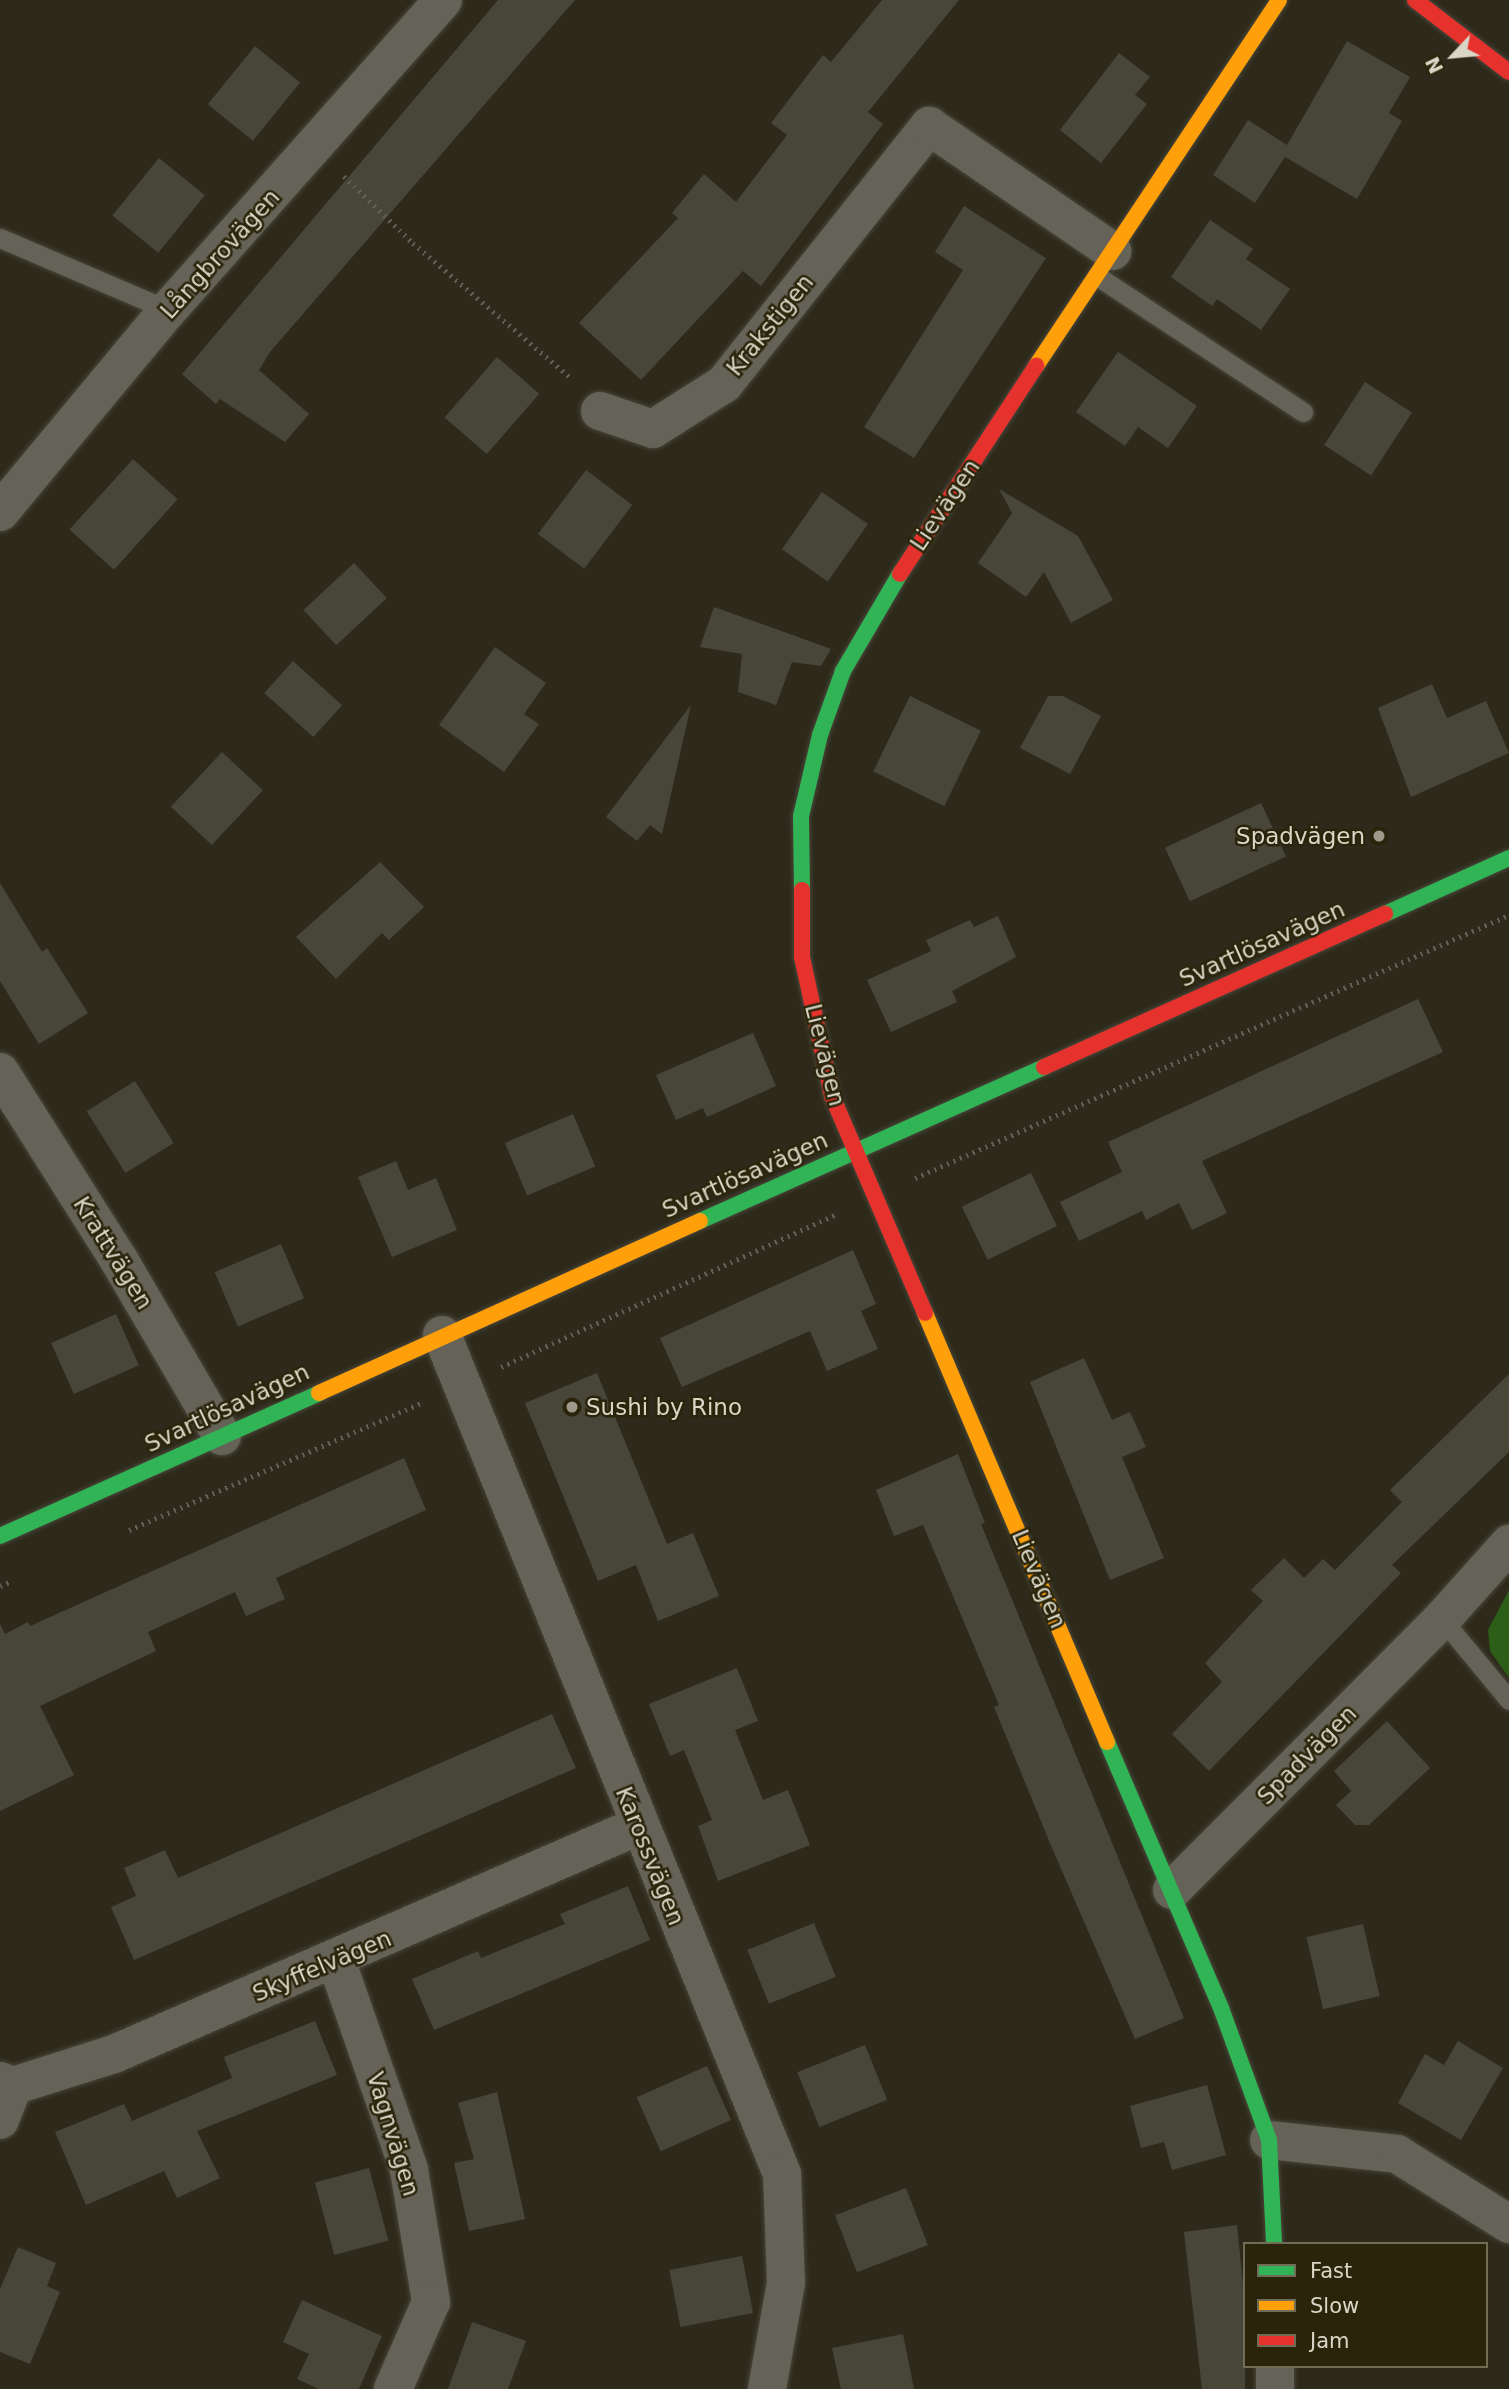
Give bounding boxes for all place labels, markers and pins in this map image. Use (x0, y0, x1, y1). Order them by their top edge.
place label: Spadvägen (1236, 822, 1365, 850)
marker: Spadvägen (1371, 828, 1387, 844)
place label: Sushi by Rino (586, 1393, 742, 1421)
marker: Sushi by Rino (564, 1399, 580, 1415)

